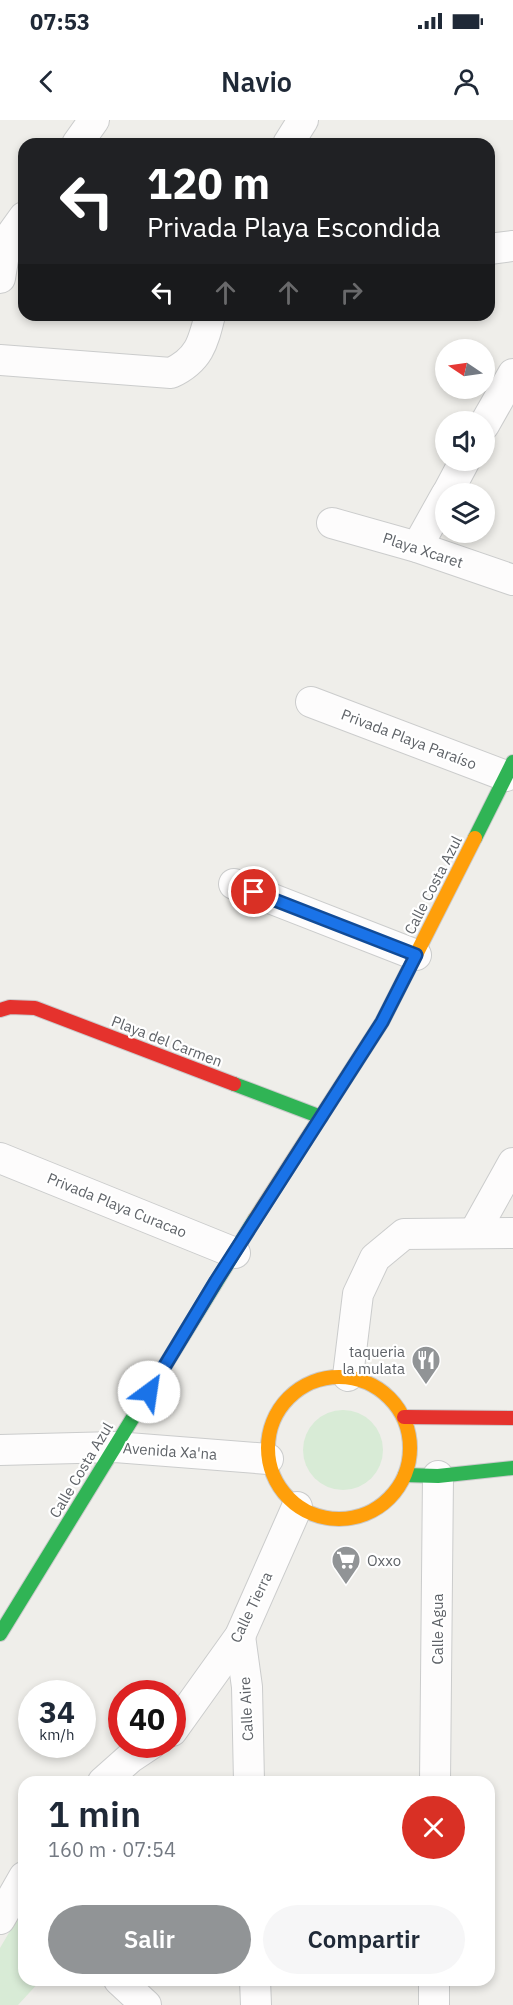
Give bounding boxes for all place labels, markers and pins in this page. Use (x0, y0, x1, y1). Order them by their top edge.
pin (228, 866, 279, 917)
place label: taqueria la mulata (342, 1342, 405, 1378)
restaurant icon: taqueria la mulata (410, 1344, 442, 1386)
supermarket icon: Oxxo (330, 1544, 362, 1586)
place label: Oxxo (367, 1551, 401, 1570)

